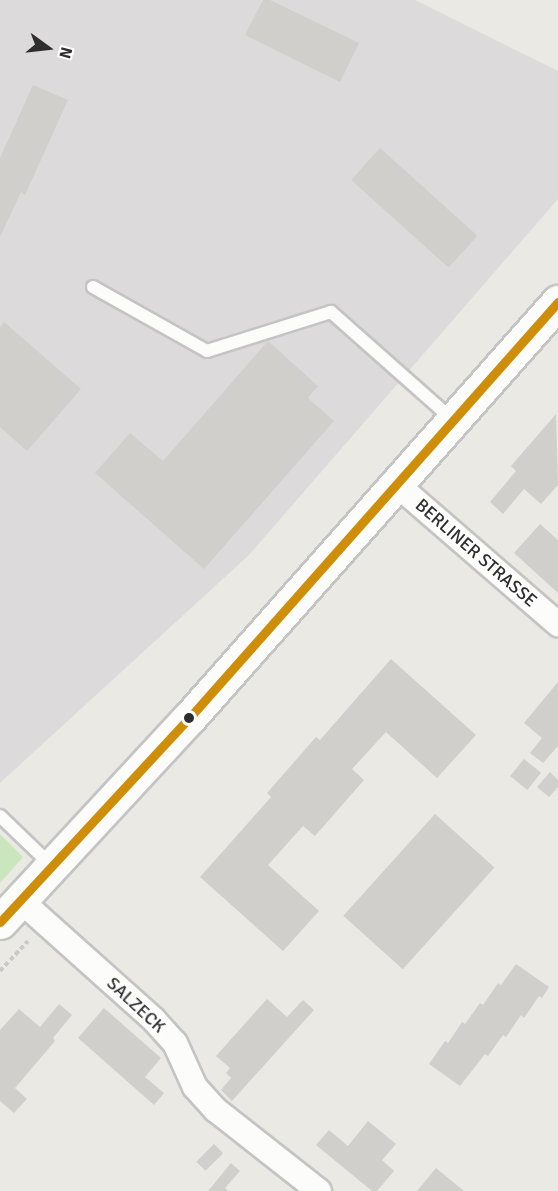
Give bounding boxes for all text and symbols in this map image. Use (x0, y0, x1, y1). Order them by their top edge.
north arrow (18, 18, 78, 78)
text: N (54, 45, 76, 61)
street label: BERLINER STRASSE (411, 494, 541, 612)
unlabelled marker (183, 712, 195, 724)
street label: SALZECK (102, 973, 170, 1037)

